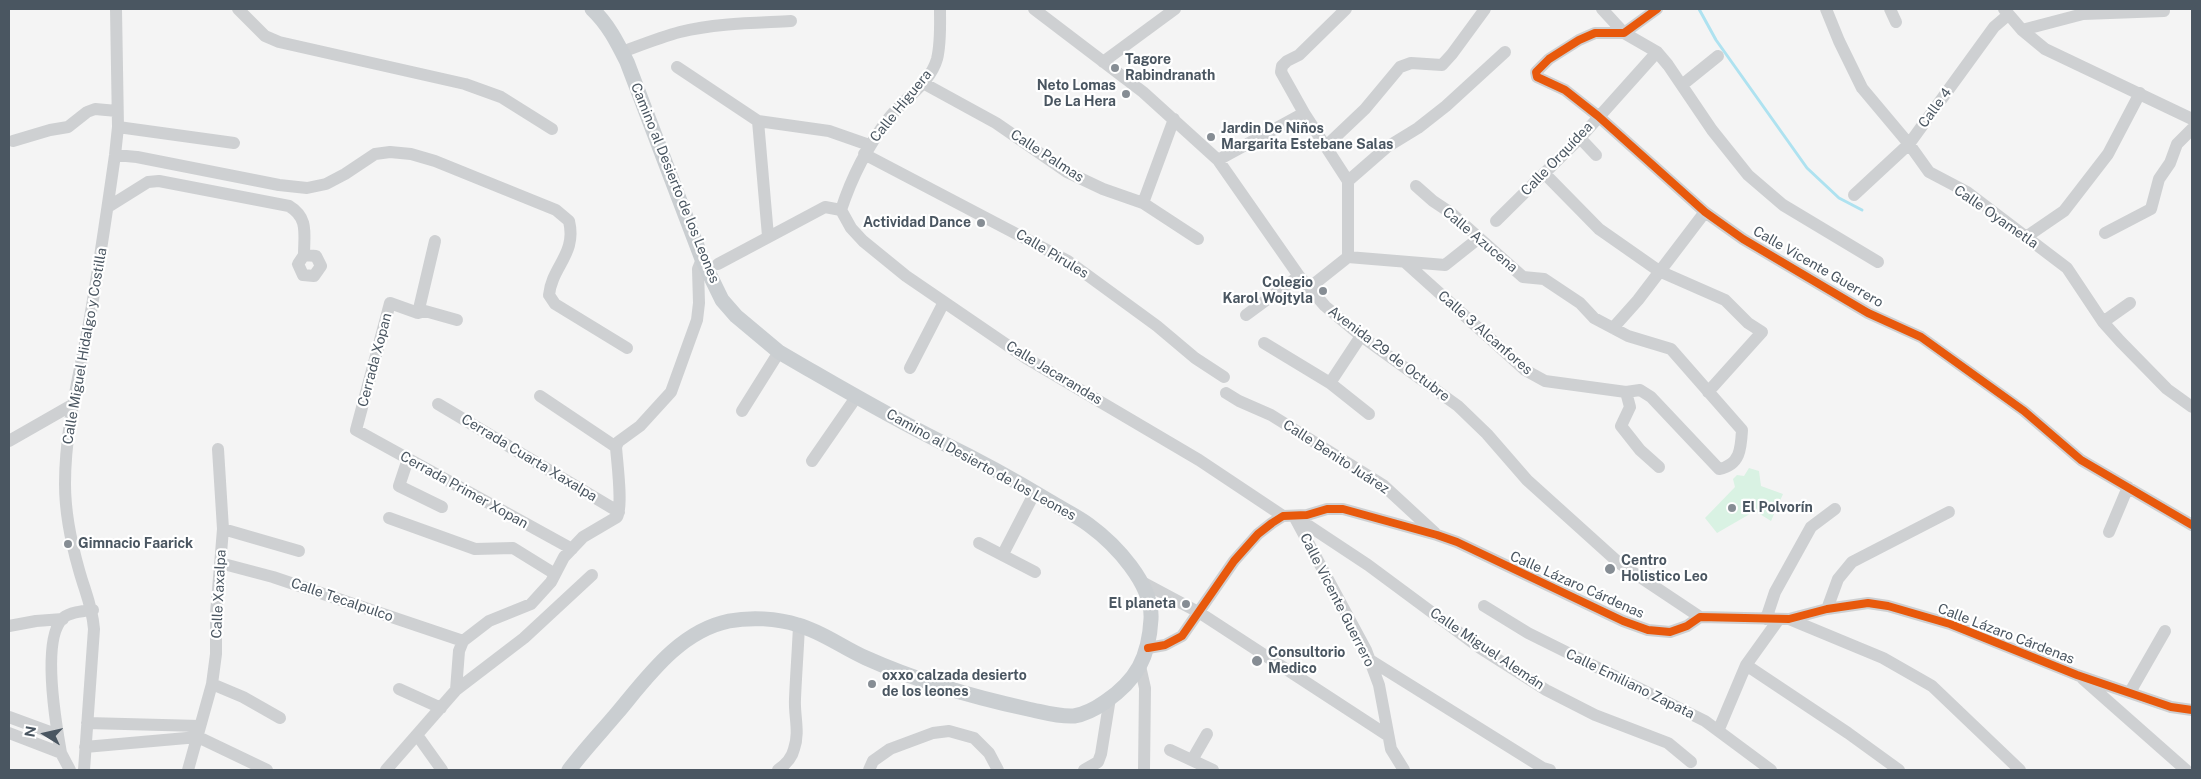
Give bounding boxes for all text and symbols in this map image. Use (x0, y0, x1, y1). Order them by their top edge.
place label: Tagore Rabindranath (1125, 52, 1215, 84)
marker: Tagore Rabindranath (1109, 62, 1121, 74)
street label: Calle Higuera (867, 66, 935, 146)
place label: Neto Lomas De La Hera (1037, 78, 1116, 110)
street label: Camino al Desierto de los Leones (627, 81, 723, 285)
street label: Calle 4 (1915, 85, 1955, 131)
marker: Neto Lomas De La Hera (1120, 88, 1132, 100)
street label: Calle Orquídea (1518, 119, 1596, 199)
place label: Jardin De Niños Margarita Estebane Salas (1221, 121, 1393, 154)
street label: Calle Palmas (1007, 126, 1087, 186)
marker: Jardin De Niños Margarita Estebane Salas (1205, 131, 1217, 143)
street label: Calle Oyametla (1951, 182, 2041, 252)
street label: Calle Azucena (1439, 204, 1521, 276)
place label: Actividad Dance (863, 215, 971, 231)
marker: Actividad Dance (975, 217, 987, 229)
street label: Calle Vicente Guerrero (1750, 223, 1886, 311)
street label: Calle Pirules (1013, 226, 1091, 282)
street label: Calle Miguel Hidalgo y Costilla (59, 246, 111, 446)
place label: Colegio Karol Wojtyla (1223, 275, 1313, 308)
marker: Colegio Karol Wojtyla (1317, 285, 1329, 297)
street label: Calle 3 Alcanfores (1434, 287, 1536, 379)
street label: Avenida 29 de Octubre (1325, 303, 1453, 405)
street label: Cerrada Xopan (354, 311, 396, 409)
street label: Calle Jacarandas (1003, 338, 1105, 408)
street label: Camino al Desierto de los Leones (883, 406, 1079, 524)
street label: Cerrada Cuarta Xaxalpa (458, 411, 600, 505)
street label: Calle Benito Juárez (1280, 416, 1392, 498)
street label: Cerrada Primer Xopan (397, 448, 531, 532)
place label: El Polvorín (1742, 500, 1813, 516)
marker: El Polvorín (1726, 502, 1738, 514)
street label: Calle Vicente Guerrero (1296, 530, 1378, 670)
place label: Gimnacio Faarick (78, 536, 193, 552)
marker: Gimnacio Faarick (62, 538, 74, 550)
street label: Calle Lázaro Cárdenas (1507, 548, 1647, 622)
street label: Calle Xaxalpa (208, 549, 230, 639)
place label: Centro Holistico Leo (1621, 553, 1708, 586)
marker: Centro Holistico Leo (1603, 562, 1617, 576)
street label: Calle Tecalpulco (289, 575, 395, 625)
place label: El planeta (1109, 596, 1176, 612)
marker: El planeta (1180, 598, 1192, 610)
street label: Calle Lázaro Cárdenas (1935, 600, 2077, 668)
street label: Calle Miguel Alemán (1427, 604, 1547, 694)
place label: Consultorio Medico (1268, 645, 1345, 678)
street label: Calle Emiliano Zapata (1563, 646, 1697, 722)
marker: Consultorio Medico (1250, 654, 1264, 668)
place label: oxxo calzada desierto de los leones (882, 668, 1027, 700)
marker: oxxo calzada desierto de los leones (866, 678, 878, 690)
north arrow (20, 709, 70, 759)
text: N (21, 725, 39, 738)

